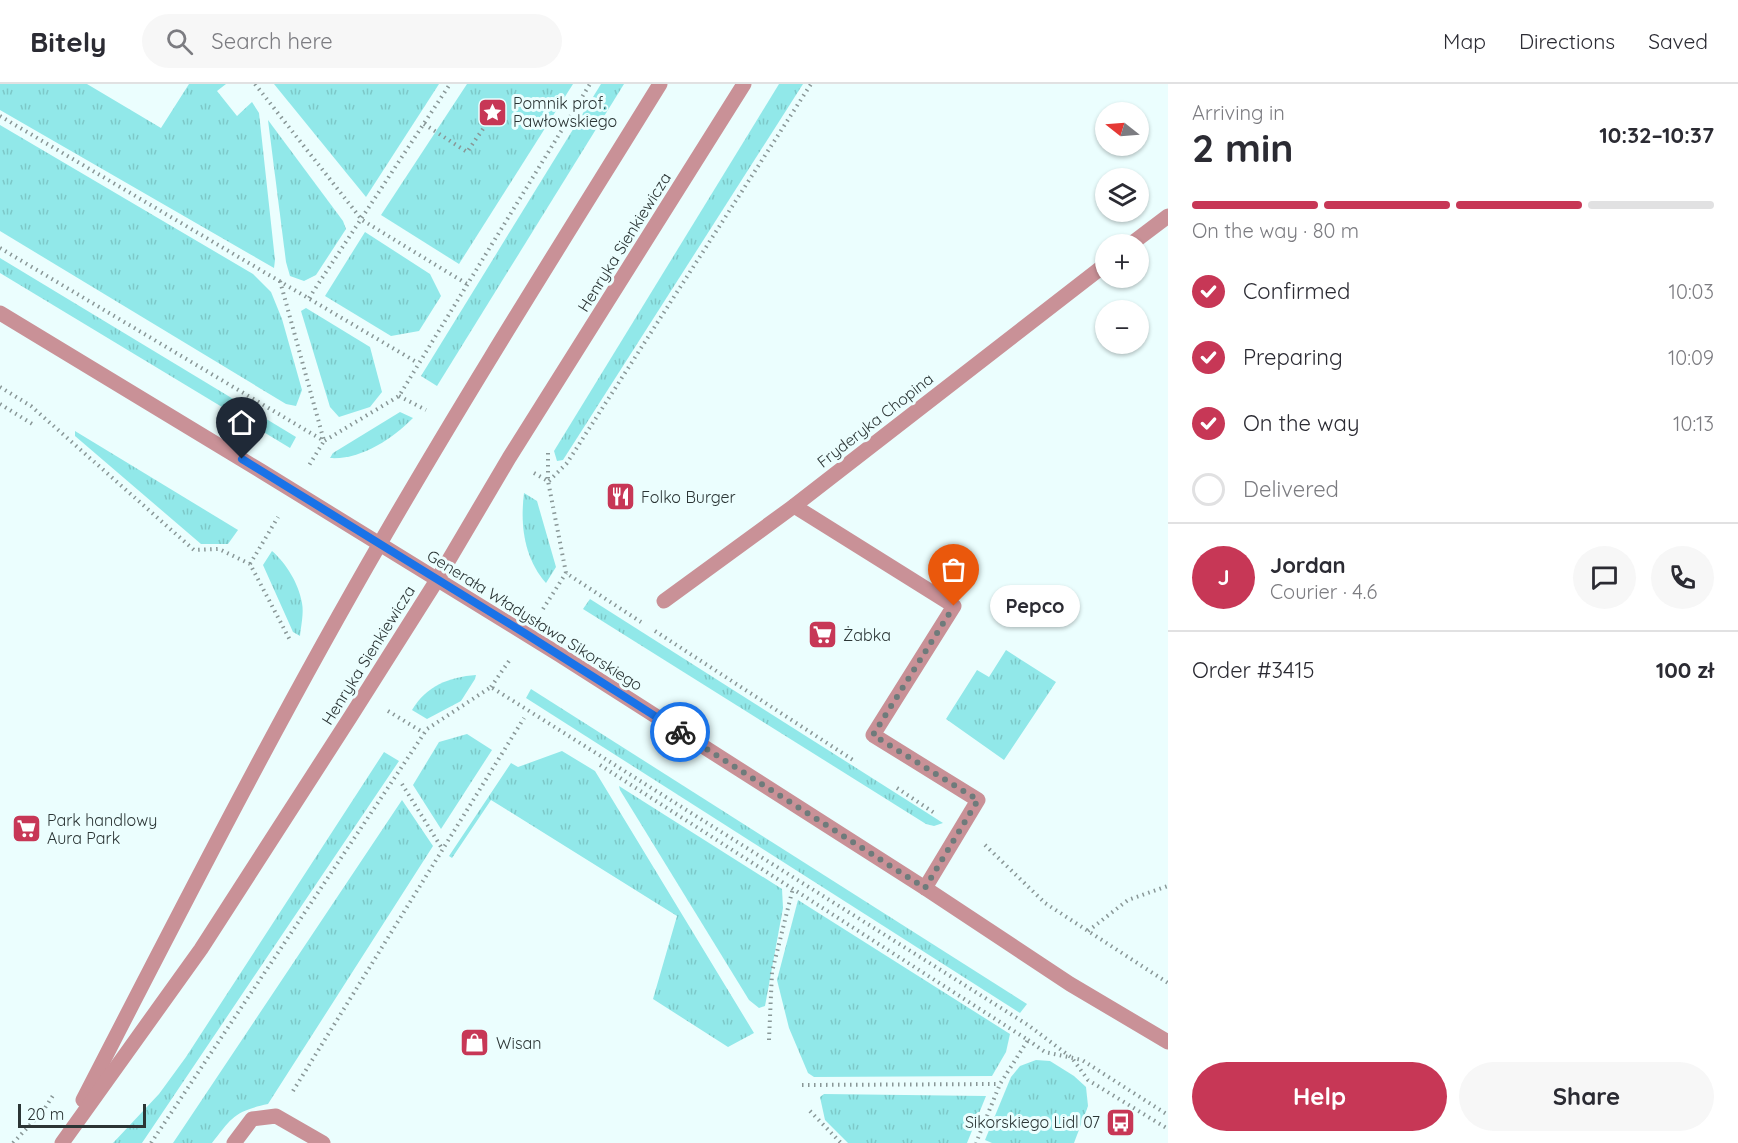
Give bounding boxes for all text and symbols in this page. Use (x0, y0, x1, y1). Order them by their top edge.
search box (142, 14, 562, 68)
text: Bitely (30, 24, 106, 59)
icon: search (163, 25, 196, 58)
text: Search here (211, 27, 333, 55)
text: Map (1443, 28, 1486, 54)
text: Directions (1519, 28, 1615, 54)
text: Saved (1648, 28, 1708, 54)
place label: Pomnik prof. Pawłowskiego (513, 93, 617, 131)
place icon: Pomnik prof. Pawłowskiego (476, 96, 508, 128)
text: Arriving in (1192, 100, 1285, 125)
north arrow (1095, 102, 1149, 156)
map controls (1095, 102, 1149, 354)
text: 10:32–10:37 (1599, 121, 1714, 149)
text: 2 min (1192, 123, 1294, 172)
button: layers (1095, 168, 1149, 222)
street label: Henryka Sienkiewicza (573, 169, 675, 315)
text: On the way · 80 m (1192, 218, 1359, 243)
button: + (1095, 234, 1149, 288)
icon: check (1192, 275, 1225, 308)
text: Confirmed (1243, 277, 1350, 305)
text: 10:03 (1669, 279, 1714, 304)
button: − (1095, 300, 1149, 354)
icon: check (1192, 341, 1225, 374)
text: Preparing (1243, 343, 1343, 371)
text: 10:09 (1668, 345, 1714, 370)
street label: Fryderyka Chopina (813, 368, 937, 472)
pin (216, 397, 267, 459)
icon: home (225, 406, 258, 439)
icon: check (1192, 407, 1225, 440)
text: On the way (1243, 409, 1359, 437)
text: 10:13 (1673, 411, 1714, 436)
text: Delivered (1243, 475, 1339, 503)
restaurant icon: Folko Burger (604, 481, 636, 513)
place label: Folko Burger (641, 487, 736, 507)
pin (928, 544, 979, 606)
street label: Generała Władysława Sikorskiego (423, 545, 647, 695)
button: chat (1573, 546, 1636, 609)
button: phone (1651, 546, 1714, 609)
text: Jordan (1270, 551, 1346, 579)
icon: bag (937, 553, 970, 586)
text: J (1217, 563, 1230, 591)
text: Courier · 4.6 (1270, 579, 1377, 604)
street label: Henryka Sienkiewicza (317, 582, 419, 728)
callout: Pepco (990, 585, 1080, 627)
text: Pepco (1005, 593, 1065, 618)
supermarket icon: Żabka (806, 619, 838, 651)
place label: Żabka (843, 625, 891, 645)
text: Order #3415 (1192, 656, 1315, 684)
text: 100 zł (1656, 656, 1714, 684)
courier (650, 702, 710, 762)
icon: bike (664, 716, 697, 749)
place label: Park handlowy Aura Park (47, 810, 157, 848)
supermarket icon: Park handlowy Aura Park (10, 813, 42, 845)
shop icon: Wisan (459, 1027, 491, 1059)
place label: Wisan (496, 1033, 541, 1053)
button: Help (1192, 1062, 1447, 1131)
button: Share (1459, 1062, 1714, 1131)
scale bar (18, 1101, 146, 1128)
text: 20 m (27, 1104, 64, 1124)
bus stop icon: Sikorskiego Lidl 07 (1105, 1106, 1137, 1138)
place label: Sikorskiego Lidl 07 (965, 1112, 1100, 1132)

